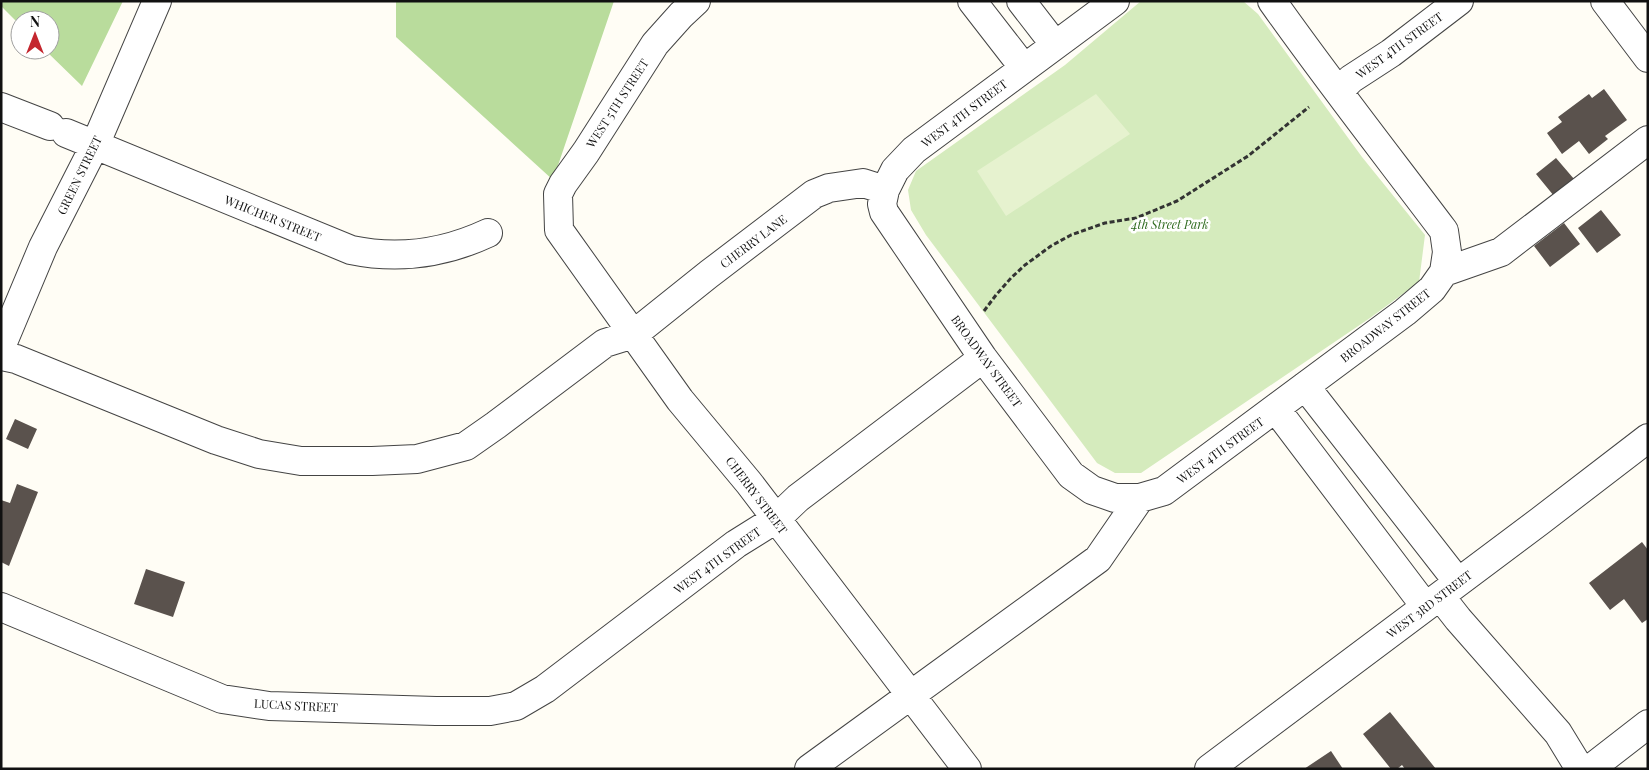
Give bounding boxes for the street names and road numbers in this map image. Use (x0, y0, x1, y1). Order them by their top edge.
street label: WEST 4TH STREET (1352, 8, 1446, 83)
street label: WEST 5TH STREET (582, 55, 652, 151)
street label: WEST 4TH STREET (917, 75, 1011, 151)
street label: GREEN STREET (53, 132, 105, 217)
street label: WHICHER STREET (221, 191, 324, 245)
street label: CHERRY LANE (716, 211, 790, 271)
street label: BROADWAY STREET (1337, 284, 1434, 365)
street label: BROADWAY STREET (948, 312, 1026, 411)
street label: WEST 4TH STREET (1173, 413, 1267, 488)
street label: CHERRY STREET (723, 453, 792, 537)
street label: WEST 4TH STREET (670, 523, 764, 598)
street label: WEST 3RD STREET (1382, 566, 1476, 642)
street label: LUCAS STREET (254, 695, 339, 715)

